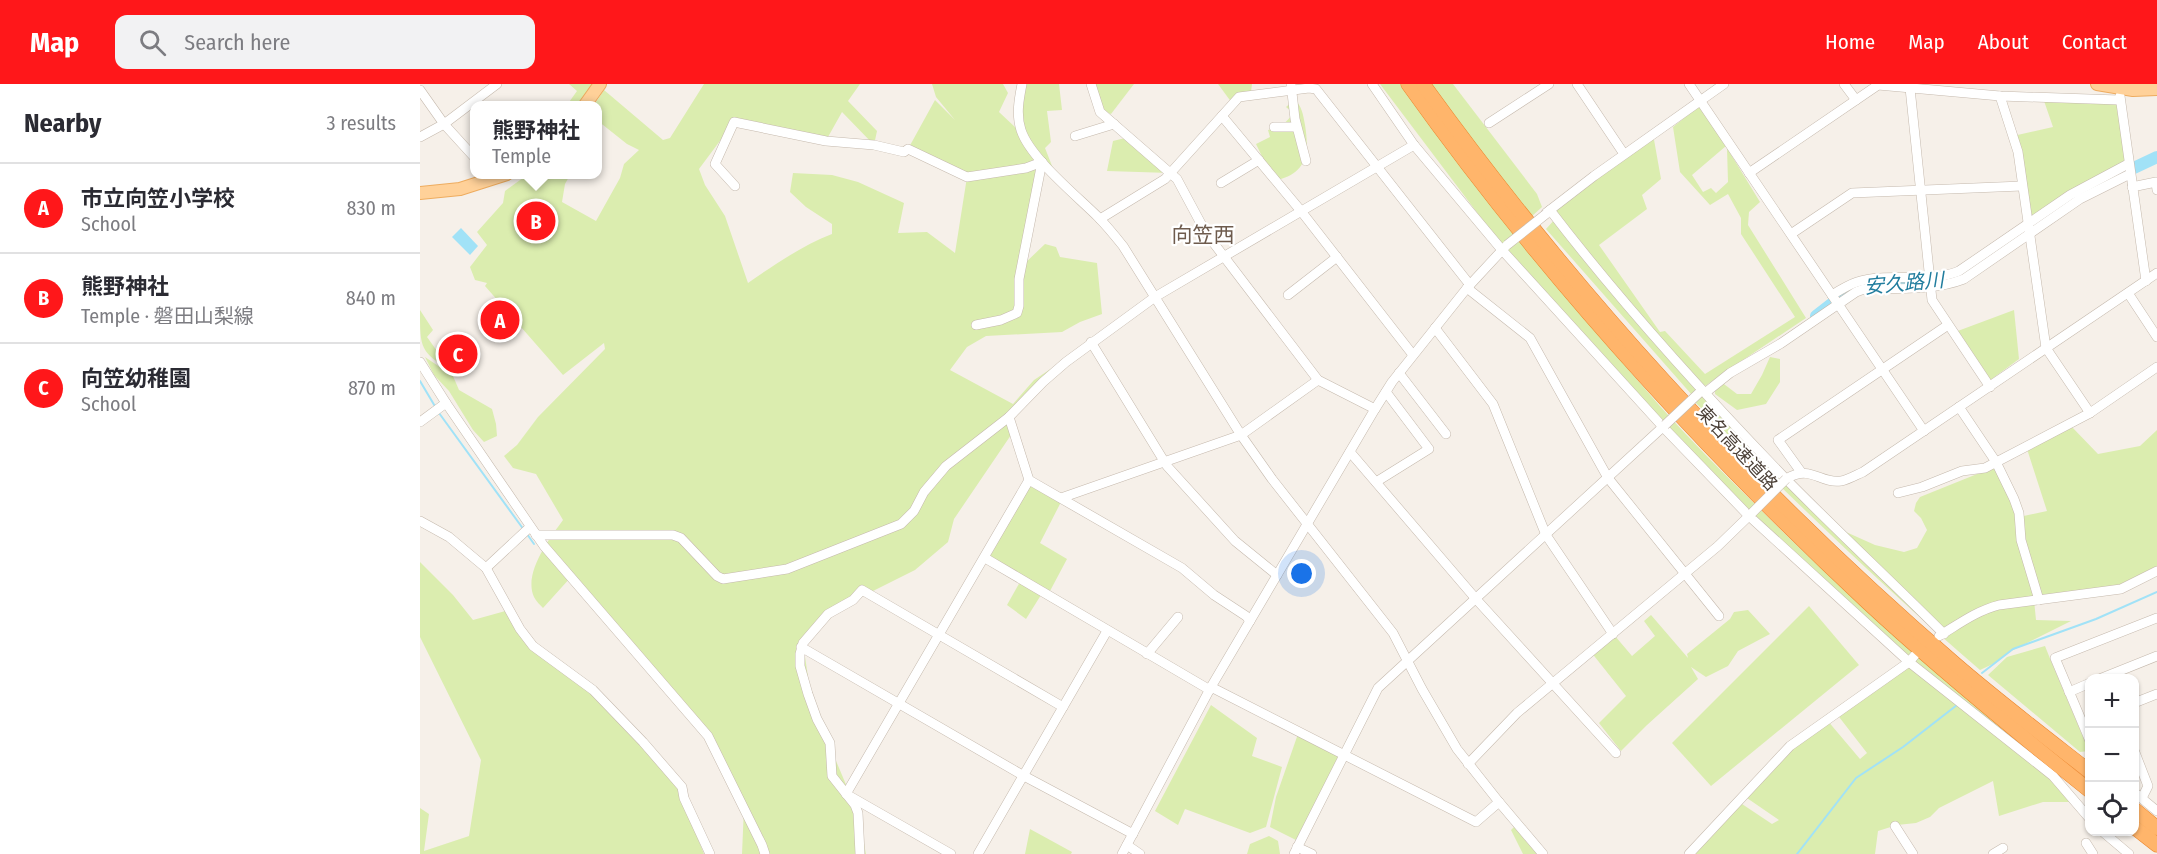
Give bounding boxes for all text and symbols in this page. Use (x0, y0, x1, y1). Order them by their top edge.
search box (115, 15, 535, 69)
text: Map (30, 26, 79, 59)
icon: search (136, 26, 169, 59)
text: Search here (184, 29, 290, 56)
text: Home (1825, 29, 1875, 55)
text: Map (1908, 29, 1945, 55)
text: About (1978, 29, 2029, 55)
text: Contact (2062, 29, 2127, 55)
popup (470, 101, 602, 179)
text: Nearby (24, 108, 101, 139)
text: 3 results (327, 111, 396, 135)
text: 熊野神社 (492, 117, 580, 144)
text: Temple (492, 144, 551, 168)
text: 市立向笠小学校 (81, 185, 235, 212)
text: A (38, 196, 49, 220)
text: 830 m (346, 196, 396, 220)
pin: B (516, 198, 556, 244)
text: School (81, 212, 136, 236)
district label: 向笠西 (1172, 222, 1235, 248)
water label: 安久路川 (1863, 267, 1947, 298)
text: 熊野神社 (81, 273, 169, 300)
text: B (38, 286, 49, 310)
text: 840 m (346, 286, 396, 310)
pin: A (480, 298, 520, 342)
text: Temple · 磐田山梨線 (81, 304, 254, 328)
pin: C (438, 332, 477, 376)
text: 向笠幼稚園 (81, 365, 191, 392)
text: C (38, 376, 49, 400)
text: 870 m (348, 376, 396, 400)
text: School (81, 392, 136, 416)
street label: 東名高速道路 (1692, 401, 1782, 495)
your location (1287, 559, 1316, 588)
map controls (2085, 674, 2139, 836)
button: + (2085, 674, 2139, 728)
button: − (2085, 728, 2139, 782)
button: locate (2085, 782, 2139, 836)

